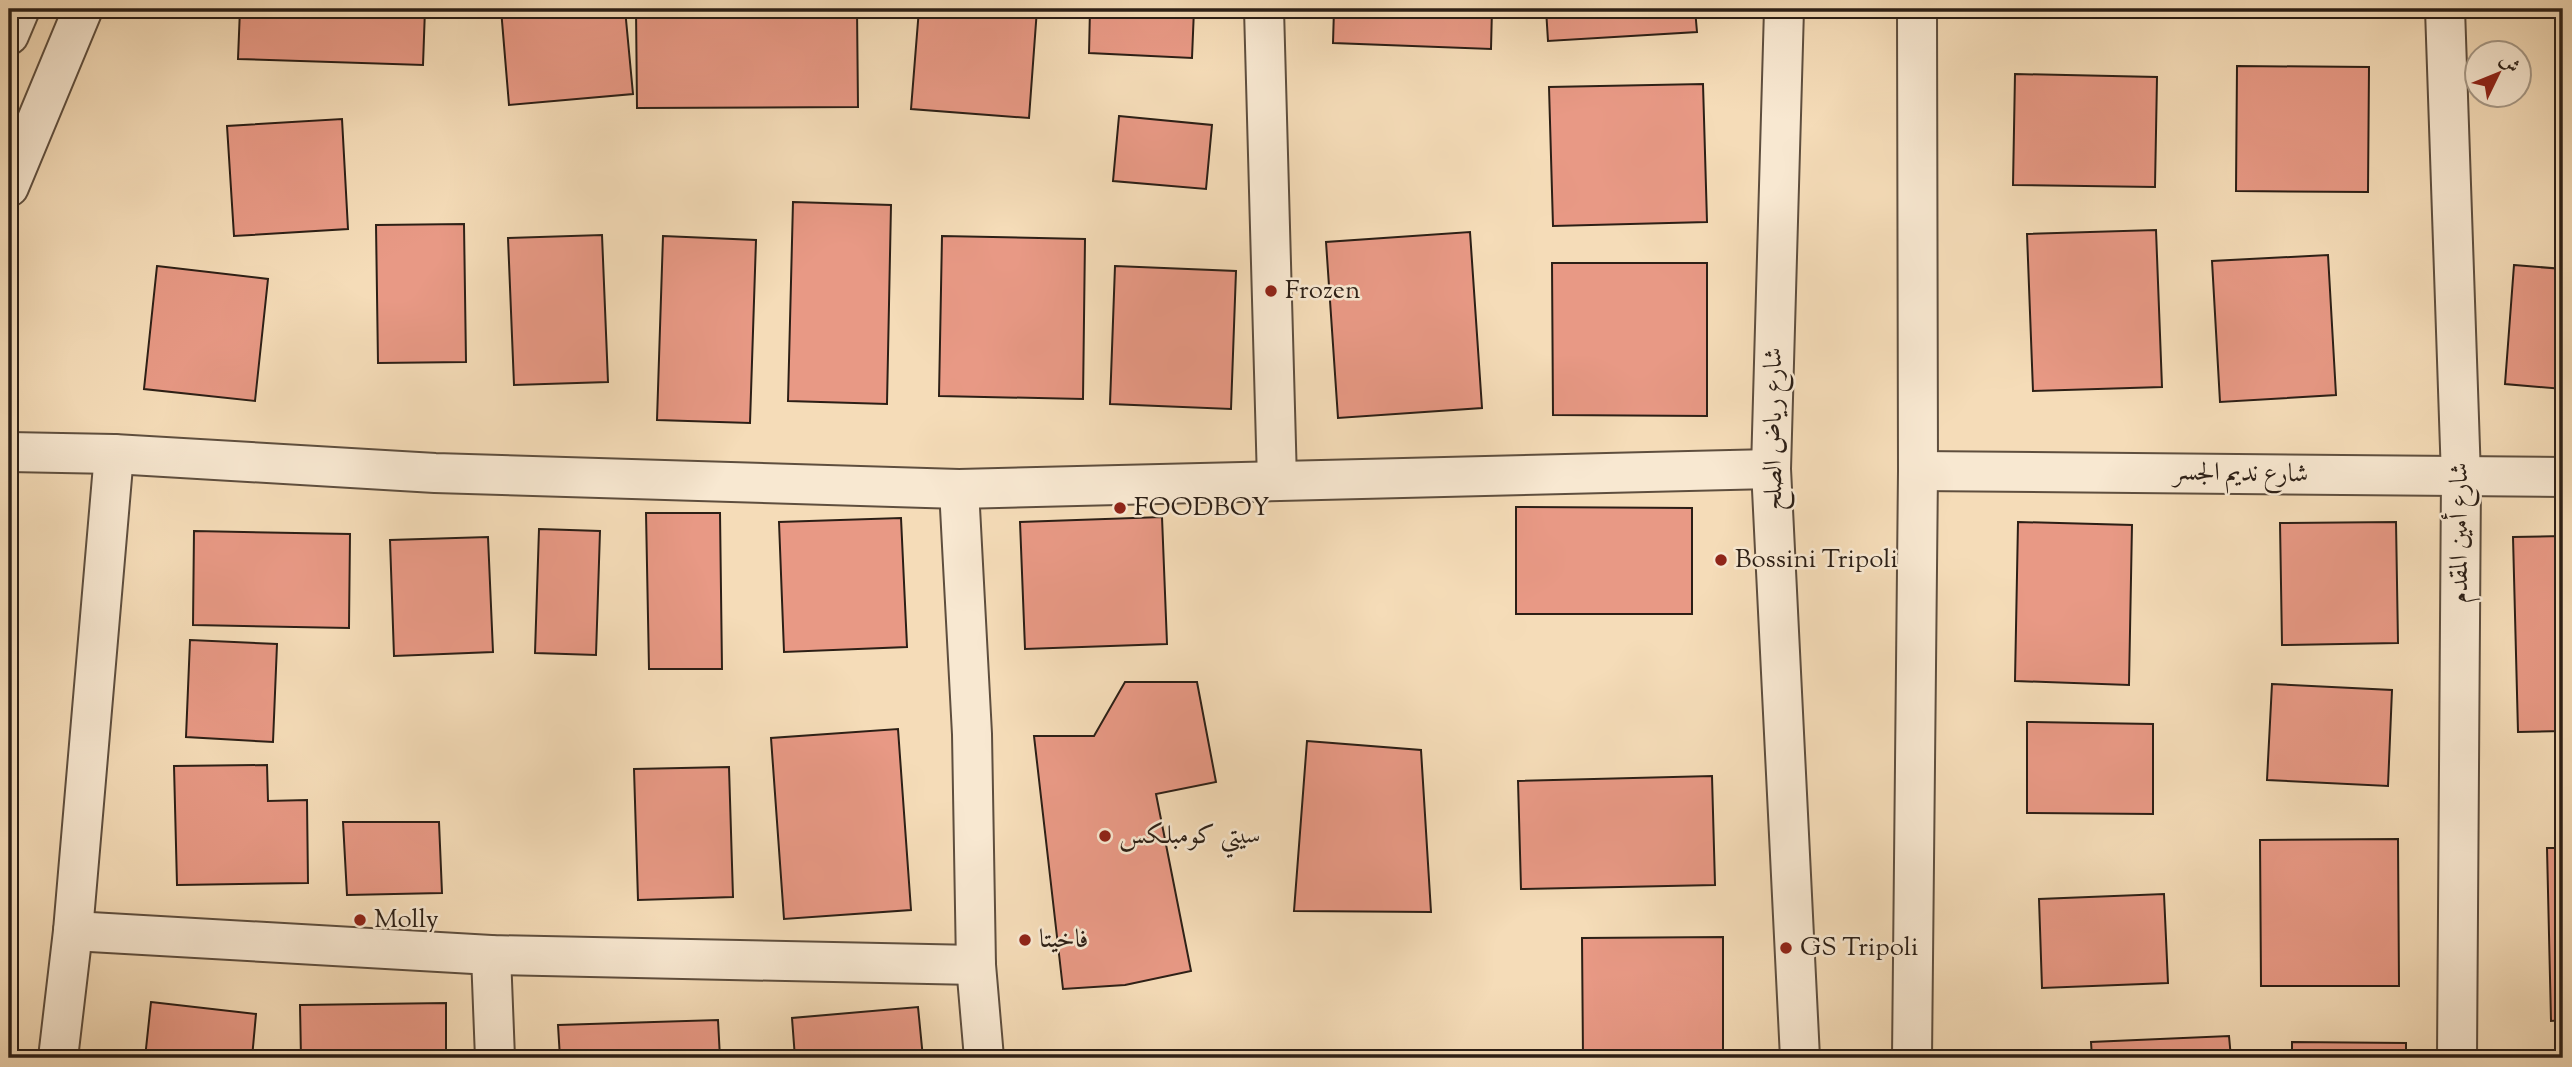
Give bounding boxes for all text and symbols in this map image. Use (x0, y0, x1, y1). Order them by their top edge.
north arrow (2464, 38, 2534, 108)
text: ش (2492, 48, 2525, 80)
place label: Frozen (1285, 273, 1360, 310)
marker: Frozen (1263, 283, 1279, 299)
street label: شارع رياض الصلح (1756, 348, 1796, 510)
street label: شارع نديم الجسر (2170, 454, 2309, 496)
street label: شارع أمين المقدم (2441, 463, 2481, 603)
place label: FOODBOY (1134, 490, 1270, 527)
marker: FOODBOY (1112, 500, 1128, 516)
place label: Bossini Tripoli (1735, 542, 1898, 579)
marker: Bossini Tripoli (1713, 552, 1729, 568)
place label: سيتي كومبلكس (1119, 818, 1260, 858)
marker: سيتي كومبلكس (1097, 828, 1113, 844)
place label: Molly (374, 902, 439, 939)
marker: Molly (352, 912, 368, 928)
place label: فاخيتا (1039, 922, 1088, 959)
place label: GS Tripoli (1800, 930, 1918, 967)
marker: فاخيتا (1017, 932, 1033, 948)
marker: GS Tripoli (1778, 940, 1794, 956)

